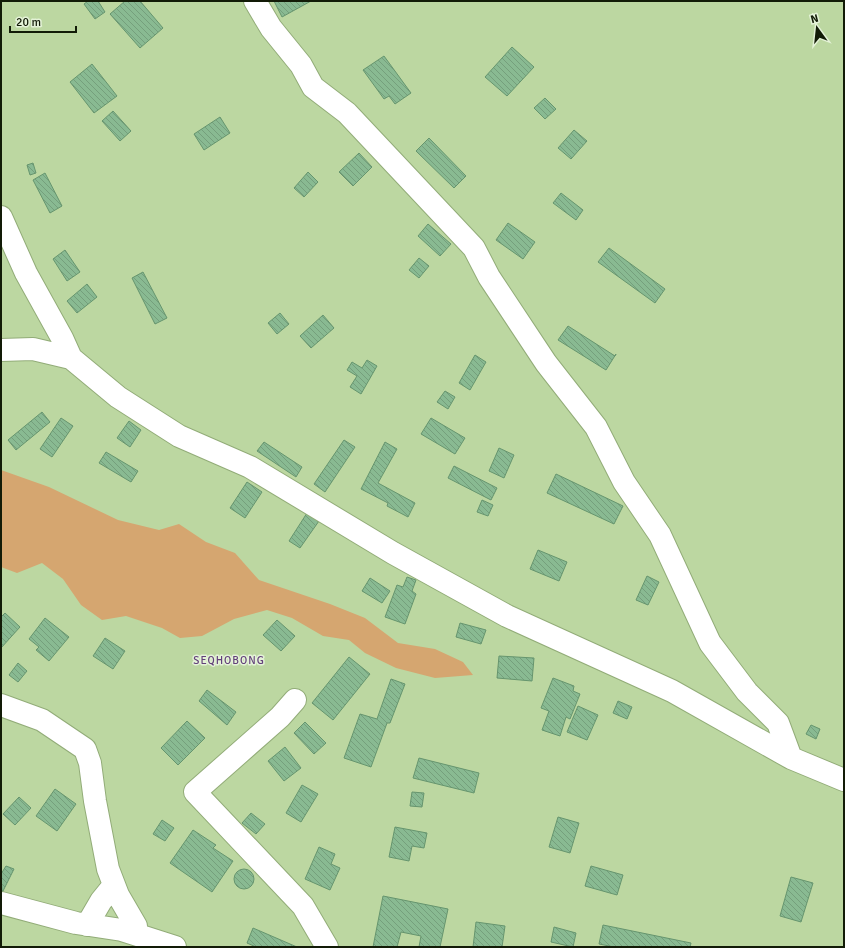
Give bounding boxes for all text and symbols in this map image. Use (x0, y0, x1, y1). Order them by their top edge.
scale bar (10, 8, 76, 34)
north arrow (797, 8, 837, 48)
text: N (809, 12, 820, 26)
text: 20 m (16, 15, 41, 30)
district label: SEQHOBONG (193, 654, 265, 667)

